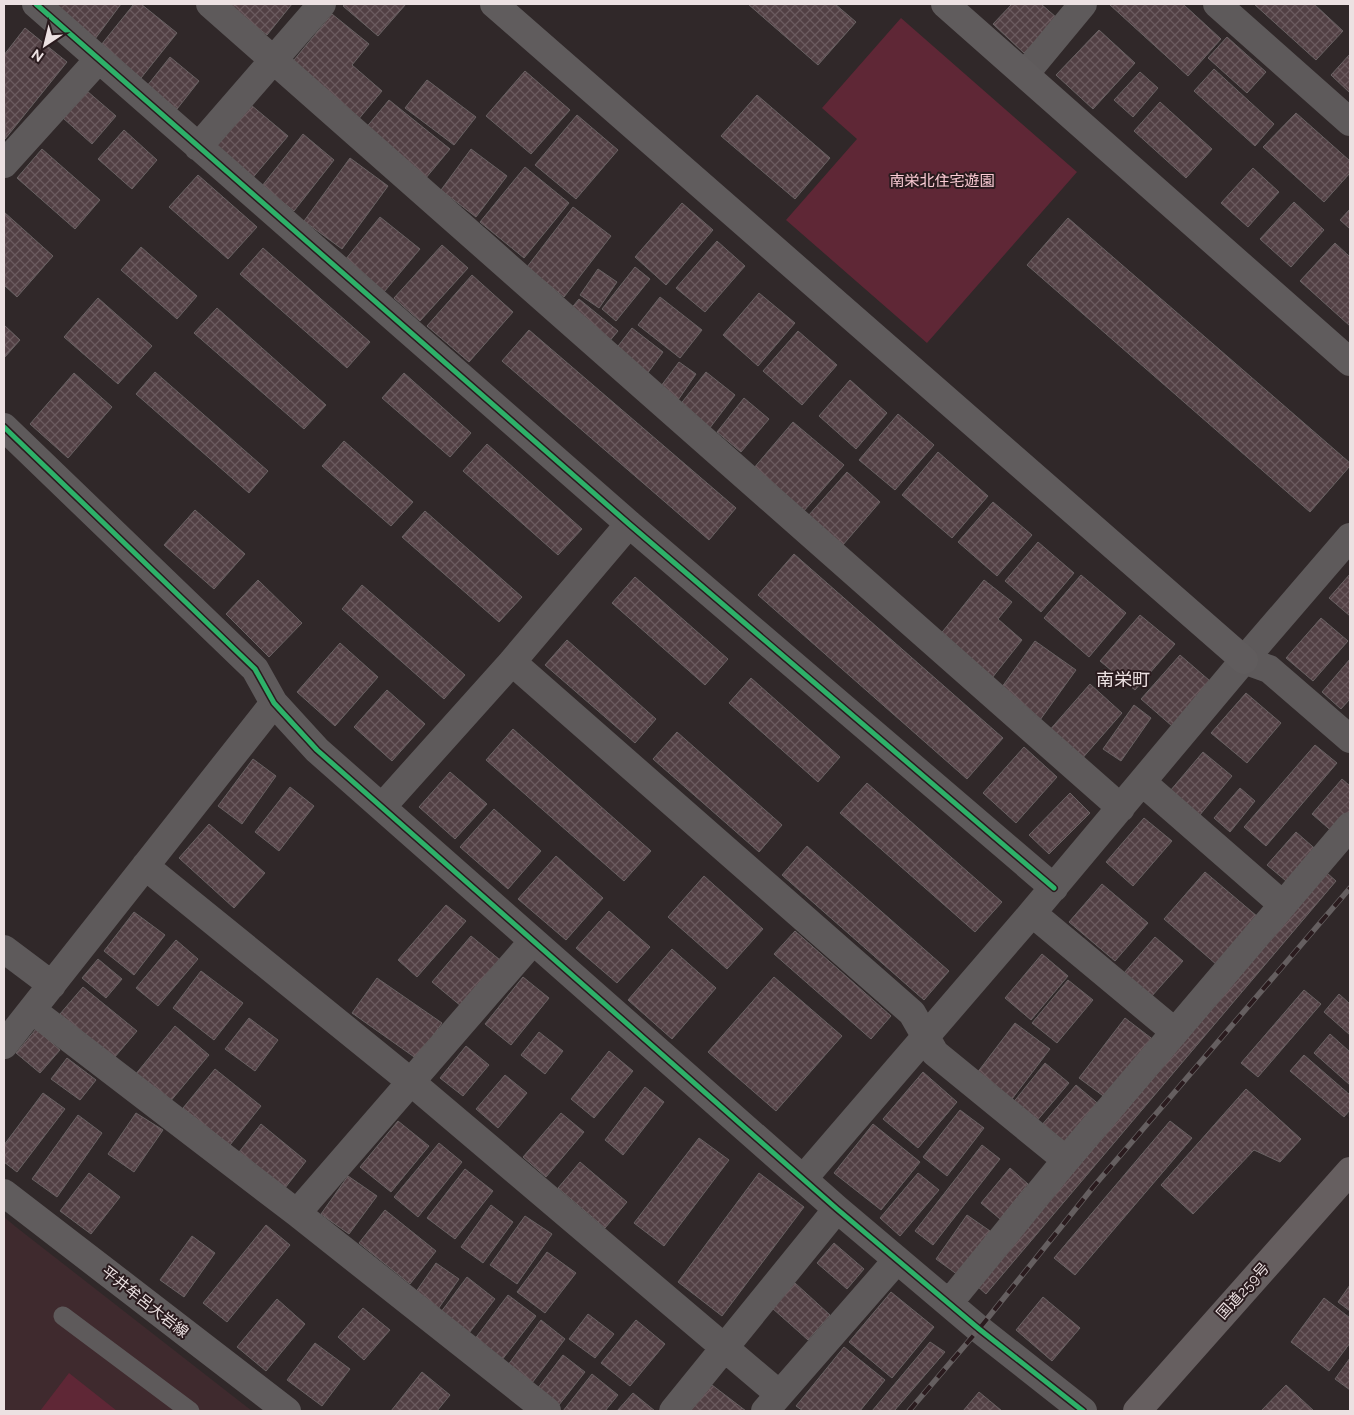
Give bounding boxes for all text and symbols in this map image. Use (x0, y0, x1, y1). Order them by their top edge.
north arrow (20, 20, 70, 70)
text: N (29, 46, 47, 65)
park label: 南栄北住宅遊園 (889, 172, 995, 190)
district label: 南栄町 (1096, 669, 1150, 690)
street label: 国道259号 (1213, 1259, 1273, 1323)
street label: 平井牟呂大岩線 (98, 1263, 192, 1341)

